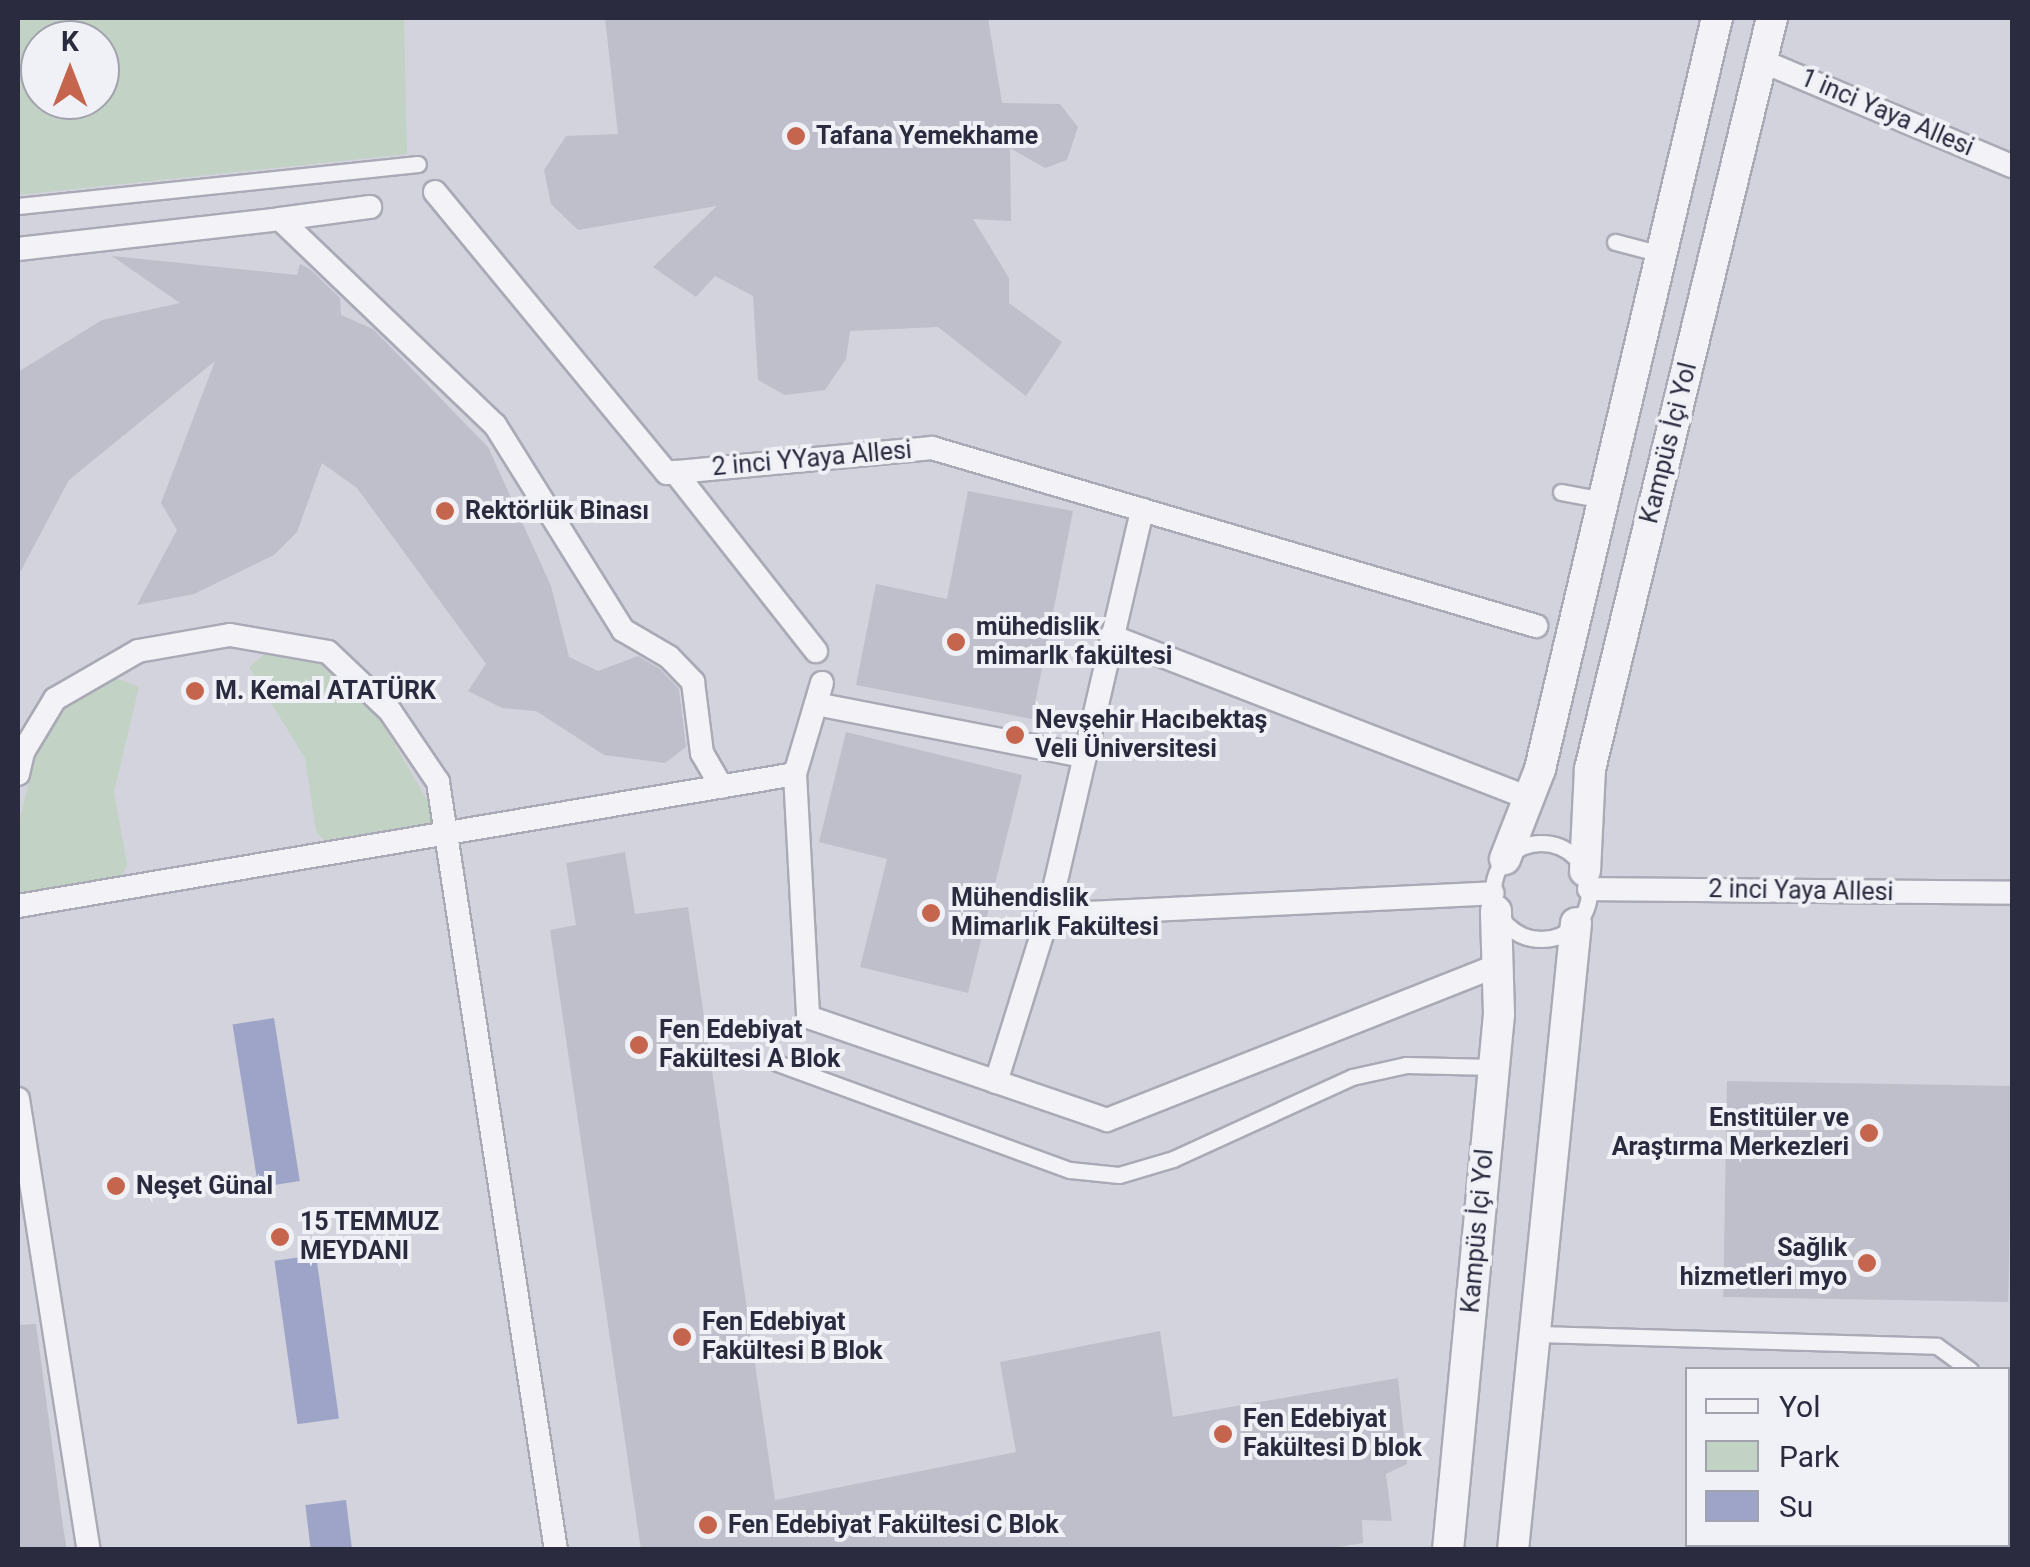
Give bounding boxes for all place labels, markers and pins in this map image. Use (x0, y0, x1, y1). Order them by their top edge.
place label: Tafana Yemekhame (816, 121, 1038, 151)
marker: Tafana Yemekhame (785, 125, 807, 147)
place label: Rektörlük Binası (465, 496, 649, 526)
marker: Rektörlük Binası (434, 500, 456, 522)
place label: mühedislik mimarlk fakültesi (976, 613, 1172, 672)
marker: mühedislik mimarlk fakültesi (945, 631, 967, 653)
place label: M. Kemal ATATÜRK (215, 676, 436, 706)
marker: M. Kemal ATATÜRK (184, 680, 206, 702)
place label: Nevşehir Hacıbektaş Veli Üniversitesi (1035, 706, 1267, 765)
marker: Nevşehir Hacıbektaş Veli Üniversitesi (1004, 724, 1026, 746)
place label: Mühendislik Mimarlık Fakültesi (951, 884, 1159, 943)
marker: Mühendislik Mimarlık Fakültesi (920, 902, 942, 924)
place label: Fen Edebiyat Fakültesi A Blok (659, 1016, 840, 1075)
marker: Fen Edebiyat Fakültesi A Blok (628, 1034, 650, 1056)
place label: Enstitüler ve Araştırma Merkezleri (1612, 1104, 1849, 1163)
marker: Enstitüler ve Araştırma Merkezleri (1858, 1122, 1880, 1144)
place label: Neşet Günal (136, 1171, 273, 1201)
marker: Neşet Günal (105, 1175, 127, 1197)
place label: 15 TEMMUZ MEYDANI (300, 1208, 440, 1267)
marker: 15 TEMMUZ MEYDANI (269, 1226, 291, 1248)
place label: Sağlık hizmetleri myo (1680, 1234, 1847, 1293)
marker: Sağlık hizmetleri myo (1856, 1252, 1878, 1274)
place label: Fen Edebiyat Fakültesi B Blok (702, 1308, 882, 1367)
marker: Fen Edebiyat Fakültesi B Blok (671, 1326, 693, 1348)
place label: Fen Edebiyat Fakültesi D blok (1243, 1405, 1422, 1464)
marker: Fen Edebiyat Fakültesi D blok (1212, 1423, 1234, 1445)
place label: Fen Edebiyat Fakültesi C Blok (728, 1510, 1059, 1540)
marker: Fen Edebiyat Fakültesi C Blok (697, 1514, 719, 1536)

